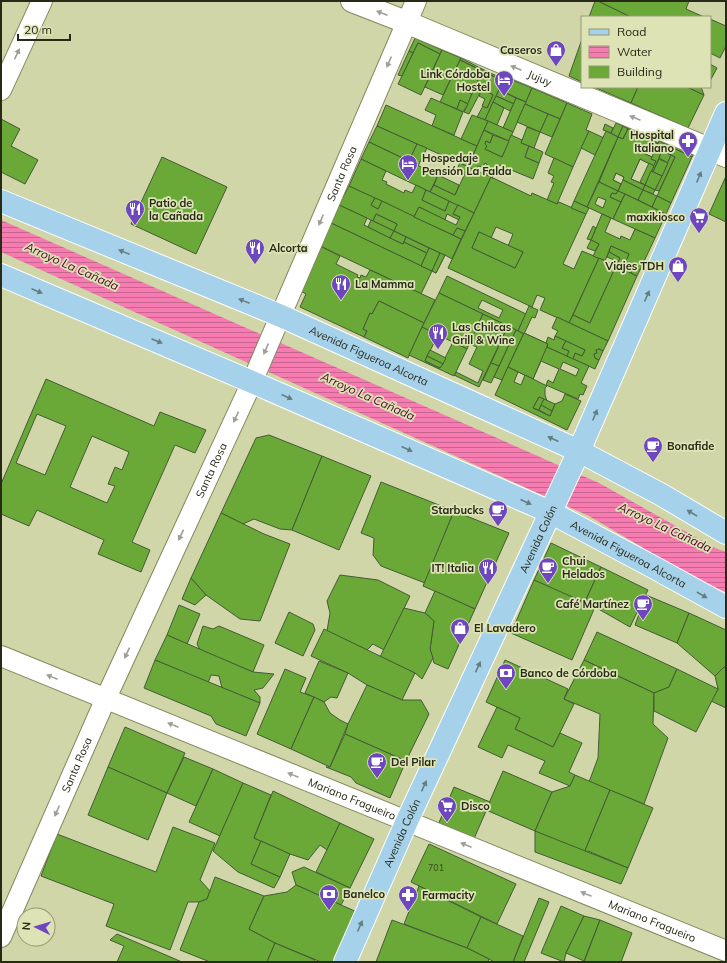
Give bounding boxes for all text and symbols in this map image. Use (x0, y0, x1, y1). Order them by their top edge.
one-way arrow (376, 9, 388, 15)
scale bar (18, 16, 70, 42)
legend (581, 16, 711, 88)
text: 20 m (24, 22, 52, 37)
text: Road (617, 24, 646, 39)
shop icon: Caseros (545, 39, 567, 67)
place label: Caseros (500, 43, 542, 57)
text: Water (617, 44, 653, 59)
one-way arrow (15, 48, 21, 60)
one-way arrow (386, 57, 392, 68)
text: Building (617, 64, 662, 79)
one-way arrow (510, 65, 521, 71)
place label: Link Córdoba Hostel (420, 67, 490, 94)
street label: Jujuy (526, 67, 554, 89)
hotel icon: Link Córdoba Hostel (493, 69, 515, 97)
one-way arrow (630, 115, 641, 121)
place label: Hospital Italiano (630, 128, 674, 155)
pharmacy icon: Hospital Italiano (677, 130, 699, 158)
street label: Santa Rosa (324, 144, 360, 204)
place label: Hospedaje Pensión La Falda (422, 151, 512, 178)
hotel icon: Hospedaje Pensión La Falda (397, 153, 419, 181)
one-way arrow (696, 170, 702, 182)
place label: Patio de la Cañada (149, 196, 203, 223)
restaurant icon: Patio de la Cañada (124, 198, 146, 226)
supermarket icon: maxikiosco (688, 206, 710, 234)
place label: maxikiosco (626, 210, 685, 224)
one-way arrow (318, 215, 324, 227)
restaurant icon: Alcorta (244, 237, 266, 265)
water label: Arroyo La Cañada (22, 238, 121, 293)
place label: Alcorta (269, 241, 308, 255)
one-way arrow (118, 248, 130, 254)
shop icon: Viajes TDH (667, 255, 689, 283)
place label: Viajes TDH (604, 259, 664, 273)
restaurant icon: La Mamma (330, 273, 352, 301)
place label: La Mamma (355, 277, 414, 291)
one-way arrow (31, 288, 43, 294)
one-way arrow (644, 290, 650, 301)
one-way arrow (239, 298, 250, 304)
place label: Las Chilcas Grill & Wine (452, 320, 515, 347)
restaurant icon: Las Chilcas Grill & Wine (427, 322, 449, 350)
street label: Avenida Figueroa Alcorta (307, 323, 431, 389)
one-way arrow (151, 339, 163, 345)
one-way arrow (263, 343, 269, 354)
water label: Arroyo La Cañada (318, 368, 417, 423)
one-way arrow (282, 394, 293, 400)
one-way arrow (592, 408, 598, 420)
one-way arrow (232, 411, 239, 423)
cafe icon: Bonafide (642, 435, 664, 463)
one-way arrow (547, 436, 559, 442)
place label: Bonafide (667, 439, 714, 453)
street label: Santa Rosa (193, 440, 230, 500)
one-way arrow (401, 447, 413, 453)
water label: Arroyo La Cañada (615, 498, 714, 555)
cafe icon: Starbucks (487, 499, 509, 527)
one-way arrow (520, 499, 532, 505)
place label: Starbucks (431, 503, 484, 517)
street label: Avenida Colón (516, 503, 560, 575)
one-way arrow (686, 510, 698, 517)
street label: Avenida Figueroa Alcorta (568, 517, 689, 591)
one-way arrow (178, 530, 184, 541)
place label: Chui Helados (562, 554, 606, 581)
cafe icon: Chui Helados (537, 556, 559, 584)
restaurant icon: IT! Italia (477, 557, 499, 585)
place label: IT! Italia (432, 561, 474, 575)
one-way arrow (697, 591, 708, 598)
cafe icon: Café Martínez (632, 593, 654, 621)
place label: Café Martínez (555, 597, 629, 611)
shop icon: El Lavadero (449, 617, 471, 645)
place label: El Lavadero (474, 621, 536, 635)
one-way arrow (124, 648, 130, 659)
one-way arrow (475, 662, 481, 673)
bank icon: Banco de Córdoba (495, 662, 517, 690)
place label: Banco de Córdoba (520, 666, 617, 680)
one-way arrow (46, 673, 58, 679)
one-way arrow (166, 722, 178, 728)
street label: Santa Rosa (58, 735, 95, 795)
cafe icon: Del Pilar (366, 751, 388, 779)
place label: Del Pilar (391, 755, 436, 769)
one-way arrow (287, 771, 299, 777)
street label: Mariano Fragueiro (306, 775, 398, 823)
one-way arrow (421, 779, 427, 791)
supermarket icon: Disco (436, 795, 458, 823)
street label: Avenida Colón (381, 797, 423, 869)
place label: Disco (461, 799, 490, 813)
one-way arrow (53, 805, 59, 817)
one-way arrow (459, 841, 471, 847)
house number: 701 (428, 862, 444, 873)
bank icon: Banelco (318, 883, 340, 911)
pharmacy icon: Farmacity (397, 884, 419, 912)
place label: Banelco (343, 887, 385, 901)
place label: Farmacity (422, 888, 475, 902)
one-way arrow (580, 890, 592, 896)
street label: Mariano Fragueiro (606, 897, 698, 945)
north arrow (16, 907, 56, 947)
one-way arrow (358, 920, 364, 932)
text: N (19, 921, 33, 931)

